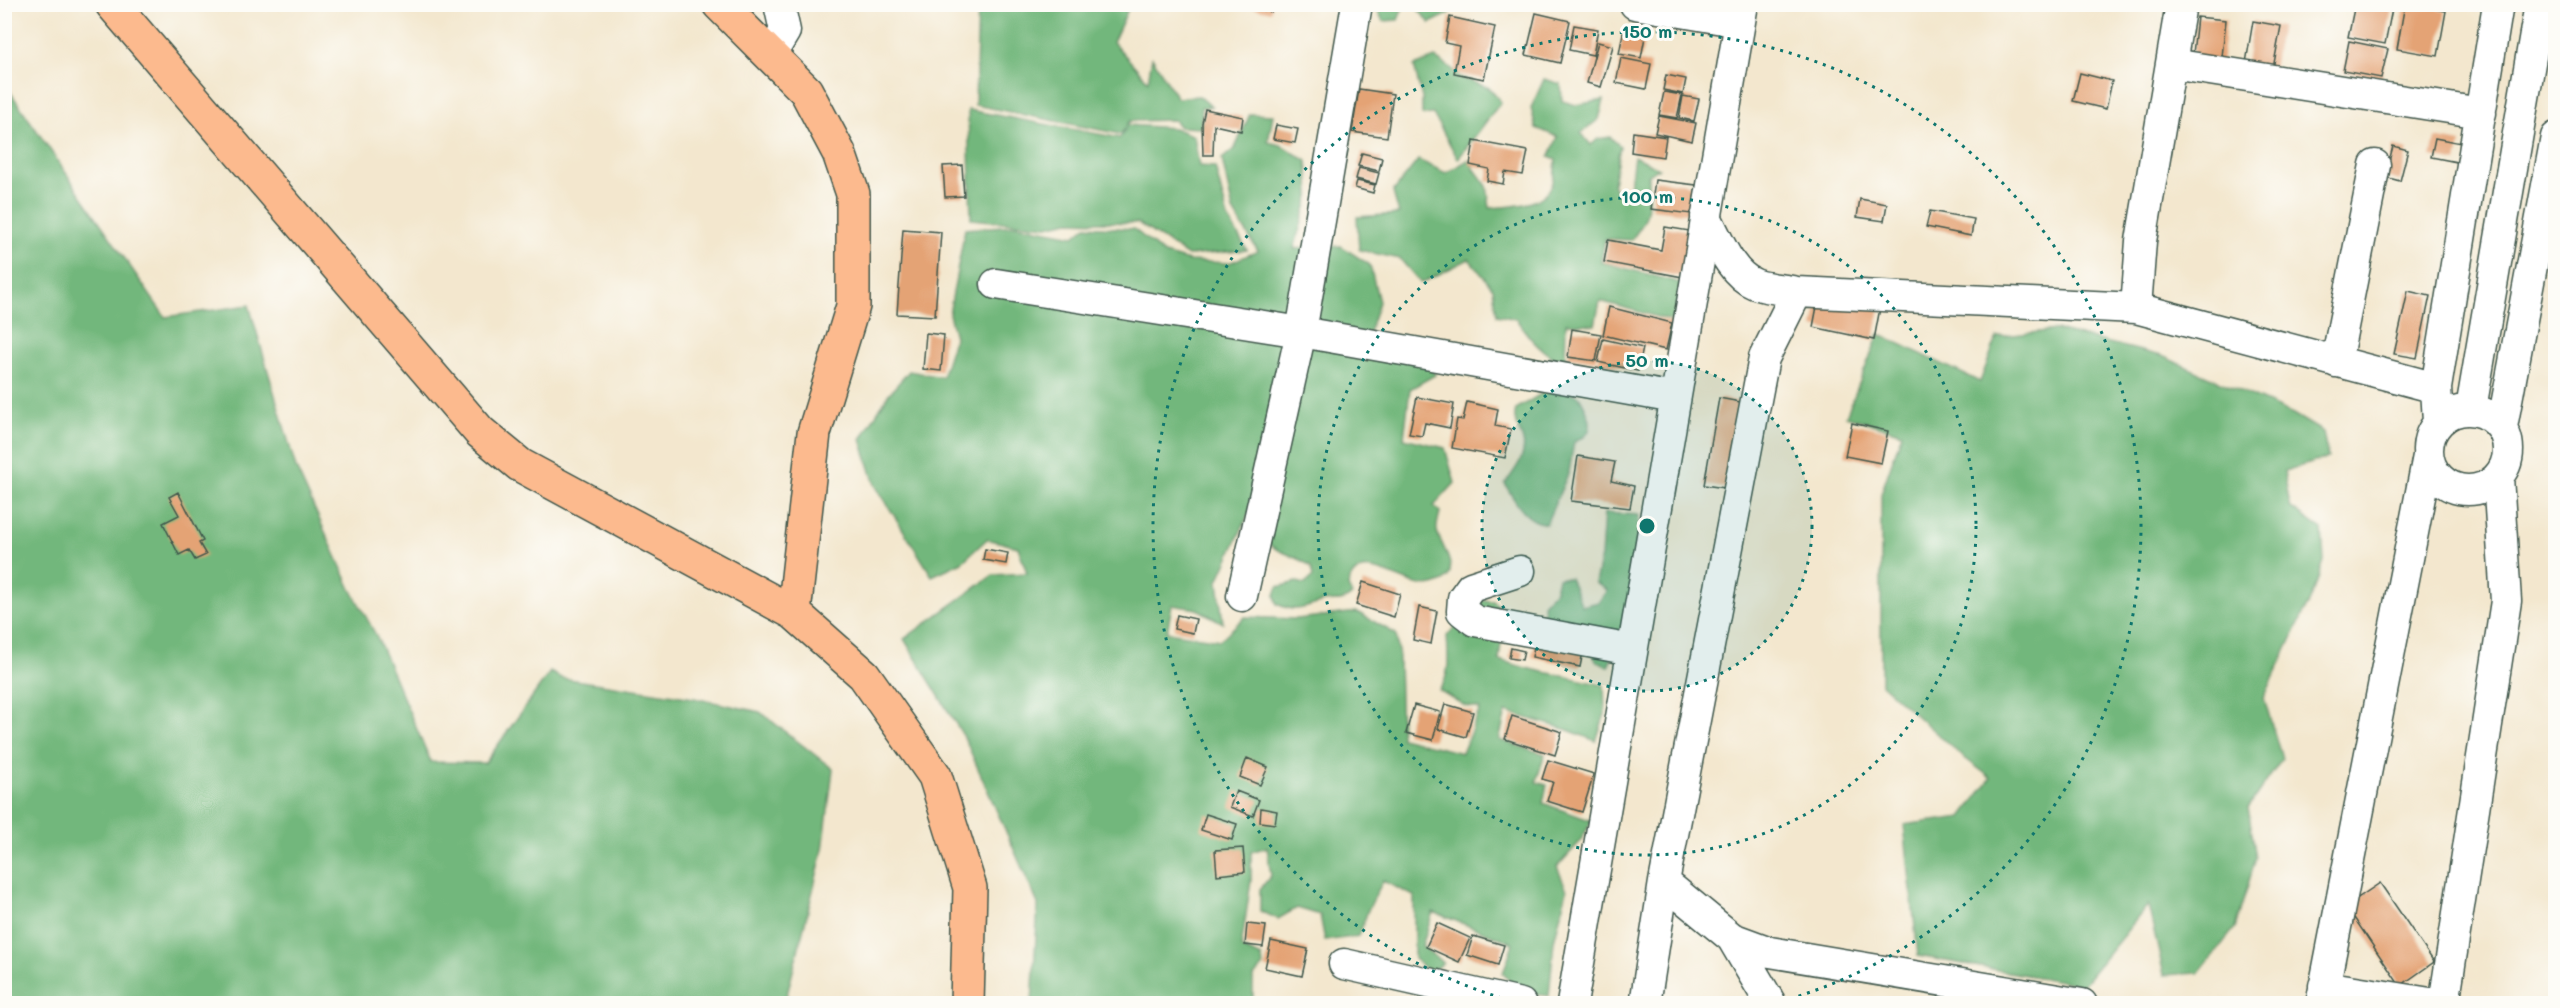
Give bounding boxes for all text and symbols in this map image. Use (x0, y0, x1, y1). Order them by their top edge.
text: 150 m (1622, 19, 1672, 43)
text: 100 m (1621, 184, 1673, 208)
text: 50 m (1626, 348, 1668, 372)
centre of rings (1637, 516, 1657, 536)

